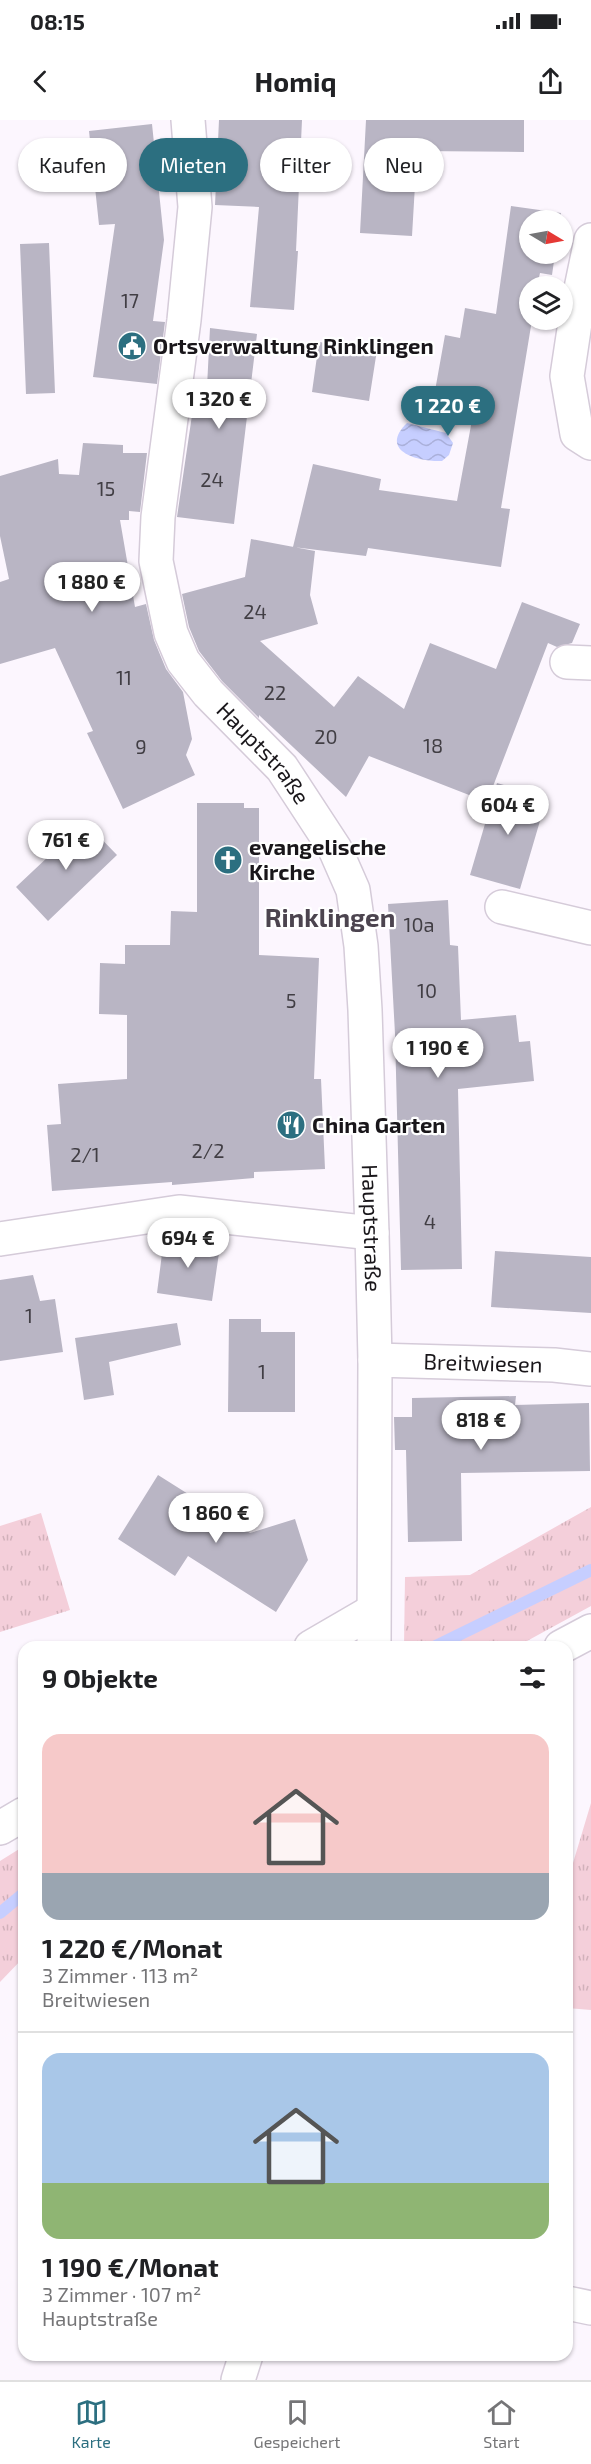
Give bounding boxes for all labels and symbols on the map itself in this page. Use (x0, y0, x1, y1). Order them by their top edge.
north arrow (519, 210, 573, 264)
house number: 17 (121, 288, 139, 312)
public building icon: Ortsverwaltung Rinklingen (116, 330, 148, 362)
place label: Ortsverwaltung Rinklingen (153, 332, 434, 358)
pin: 1 320 € (164, 379, 274, 430)
pin: 1 220 € (393, 386, 503, 437)
house number: 24 (200, 467, 224, 491)
house number: 15 (97, 476, 115, 500)
pin: 1 880 € (37, 562, 147, 613)
house number: 24 (243, 599, 267, 623)
house number: 11 (116, 665, 132, 689)
house number: 22 (264, 680, 286, 704)
street label: Hauptstraße (212, 696, 316, 808)
house number: 20 (314, 724, 338, 748)
house number: 18 (423, 733, 443, 757)
house number: 9 (135, 734, 147, 758)
pin: 604 € (466, 785, 550, 836)
pin: 761 € (24, 820, 108, 871)
place label: evangelische Kirche (249, 833, 386, 884)
church icon: evangelische Kirche (212, 844, 244, 876)
district label: Rinklingen (265, 901, 395, 932)
house number: 10a (404, 912, 435, 936)
house number: 10 (417, 978, 437, 1002)
house number: 5 (286, 988, 296, 1012)
pin: 1 190 € (383, 1028, 493, 1079)
restaurant icon: China Garten (275, 1109, 307, 1141)
place label: China Garten (312, 1111, 446, 1137)
house number: 2/2 (192, 1138, 224, 1162)
house number: 2/1 (70, 1142, 100, 1166)
street label: Hauptstraße (358, 1164, 387, 1292)
house number: 4 (424, 1209, 436, 1233)
pin: 694 € (146, 1218, 230, 1269)
house number: 1 (25, 1303, 33, 1327)
street label: Breitwiesen (423, 1347, 543, 1377)
house number: 1 (258, 1359, 266, 1383)
pin: 818 € (439, 1400, 523, 1451)
pin: 1 860 € (161, 1493, 271, 1544)

